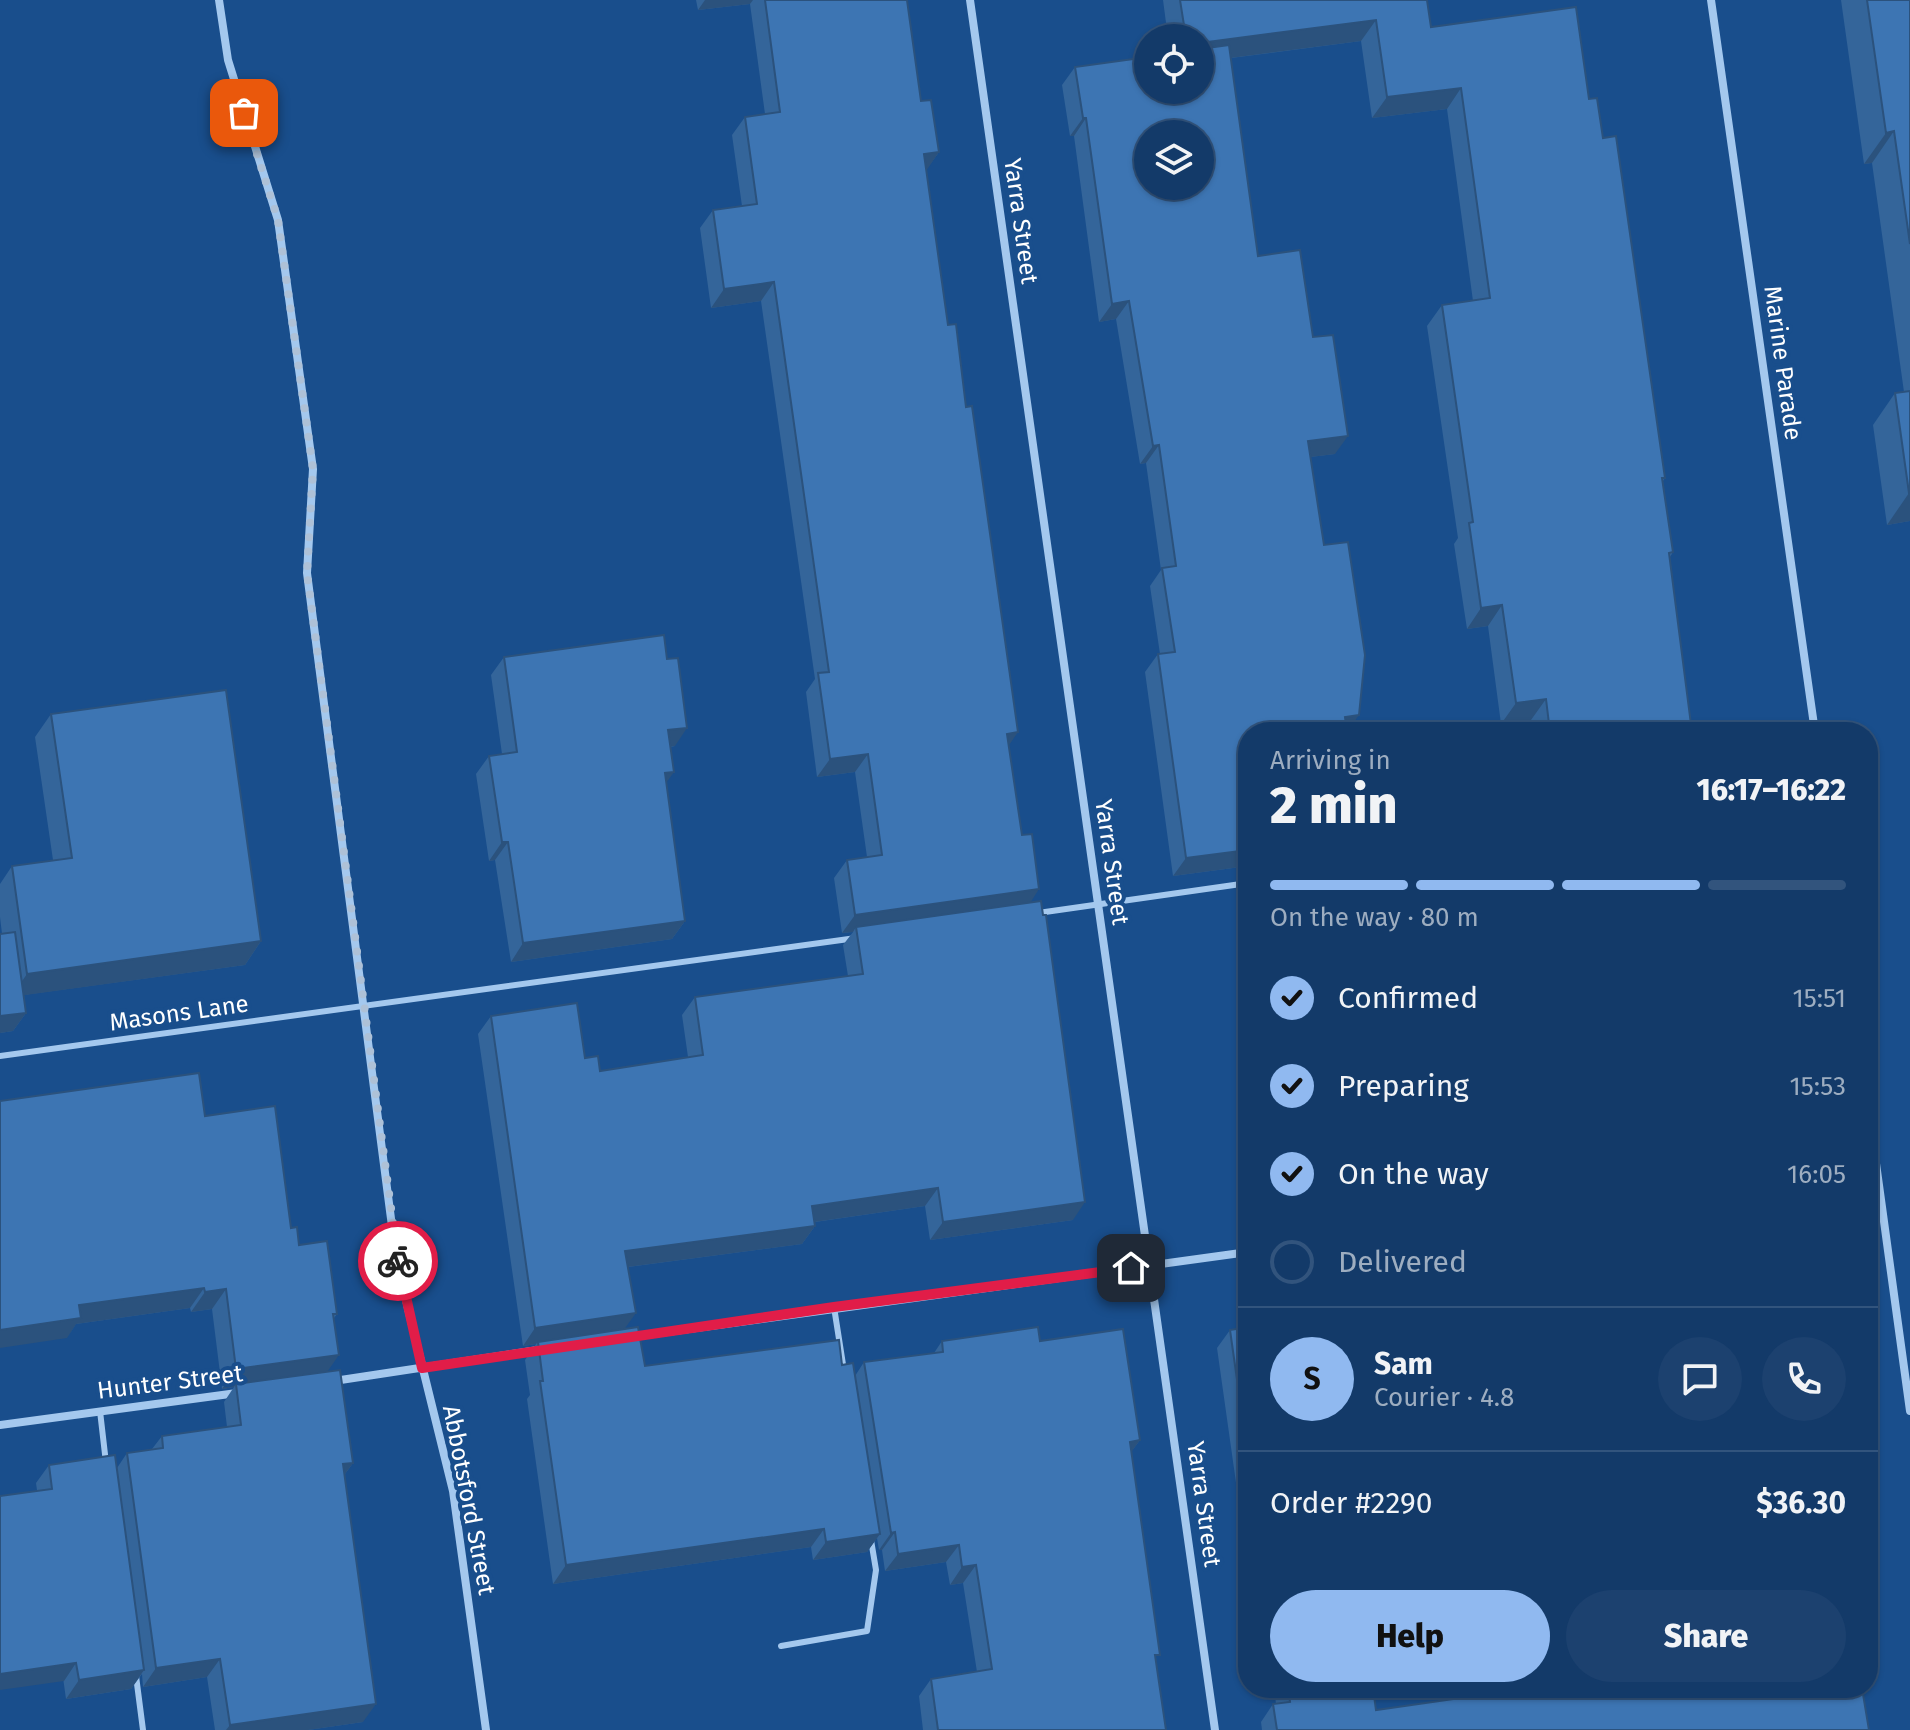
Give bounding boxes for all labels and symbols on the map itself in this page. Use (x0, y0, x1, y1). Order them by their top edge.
pin (210, 79, 278, 147)
street label: Yarra Street (998, 156, 1044, 286)
street label: Marine Parade (1758, 284, 1808, 442)
street label: Yarra Street (1089, 797, 1135, 927)
street label: Masons Lane (108, 989, 250, 1037)
courier (358, 1221, 438, 1301)
pin (1097, 1234, 1165, 1302)
street label: Hunter Street (96, 1359, 245, 1405)
street label: Abbotsford Street (437, 1403, 501, 1597)
street label: Yarra Street (1181, 1439, 1227, 1569)

